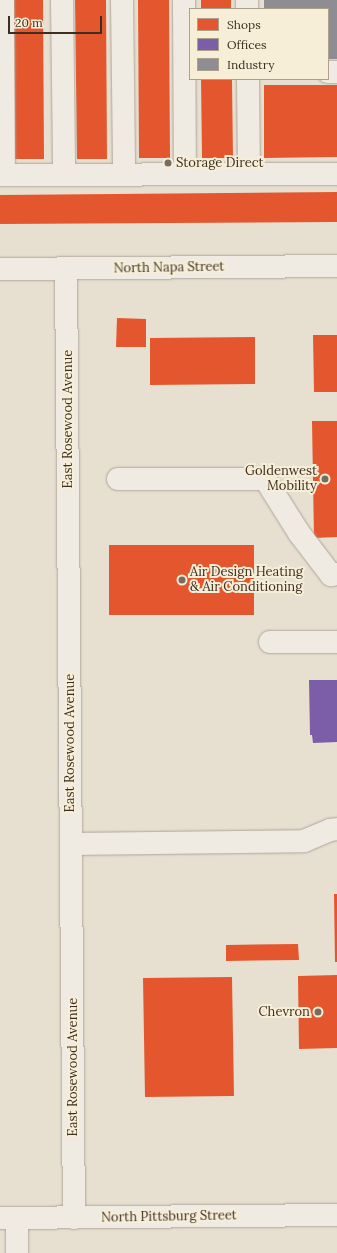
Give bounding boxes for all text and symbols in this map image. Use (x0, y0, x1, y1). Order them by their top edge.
scale bar (10, 8, 104, 34)
legend (189, 8, 329, 80)
text: 20 m (15, 15, 43, 30)
text: Shops (227, 17, 261, 32)
text: Offices (227, 37, 267, 52)
text: Industry (227, 57, 274, 72)
place label: Storage Direct (176, 155, 264, 171)
marker: Storage Direct (163, 158, 173, 168)
street label: North Napa Street (114, 259, 224, 277)
street label: East Rosewood Avenue (60, 350, 76, 488)
place label: Goldenwest Mobility (245, 464, 317, 495)
marker: Goldenwest Mobility (320, 474, 330, 484)
place label: Air Design Heating & Air Conditioning (190, 565, 303, 596)
marker: Air Design Heating & Air Conditioning (177, 575, 187, 585)
street label: East Rosewood Avenue (62, 674, 78, 812)
street label: East Rosewood Avenue (65, 998, 81, 1136)
place label: Chevron (259, 1004, 310, 1020)
marker: Chevron (313, 1007, 323, 1017)
street label: North Pittsburg Street (101, 1208, 237, 1226)

